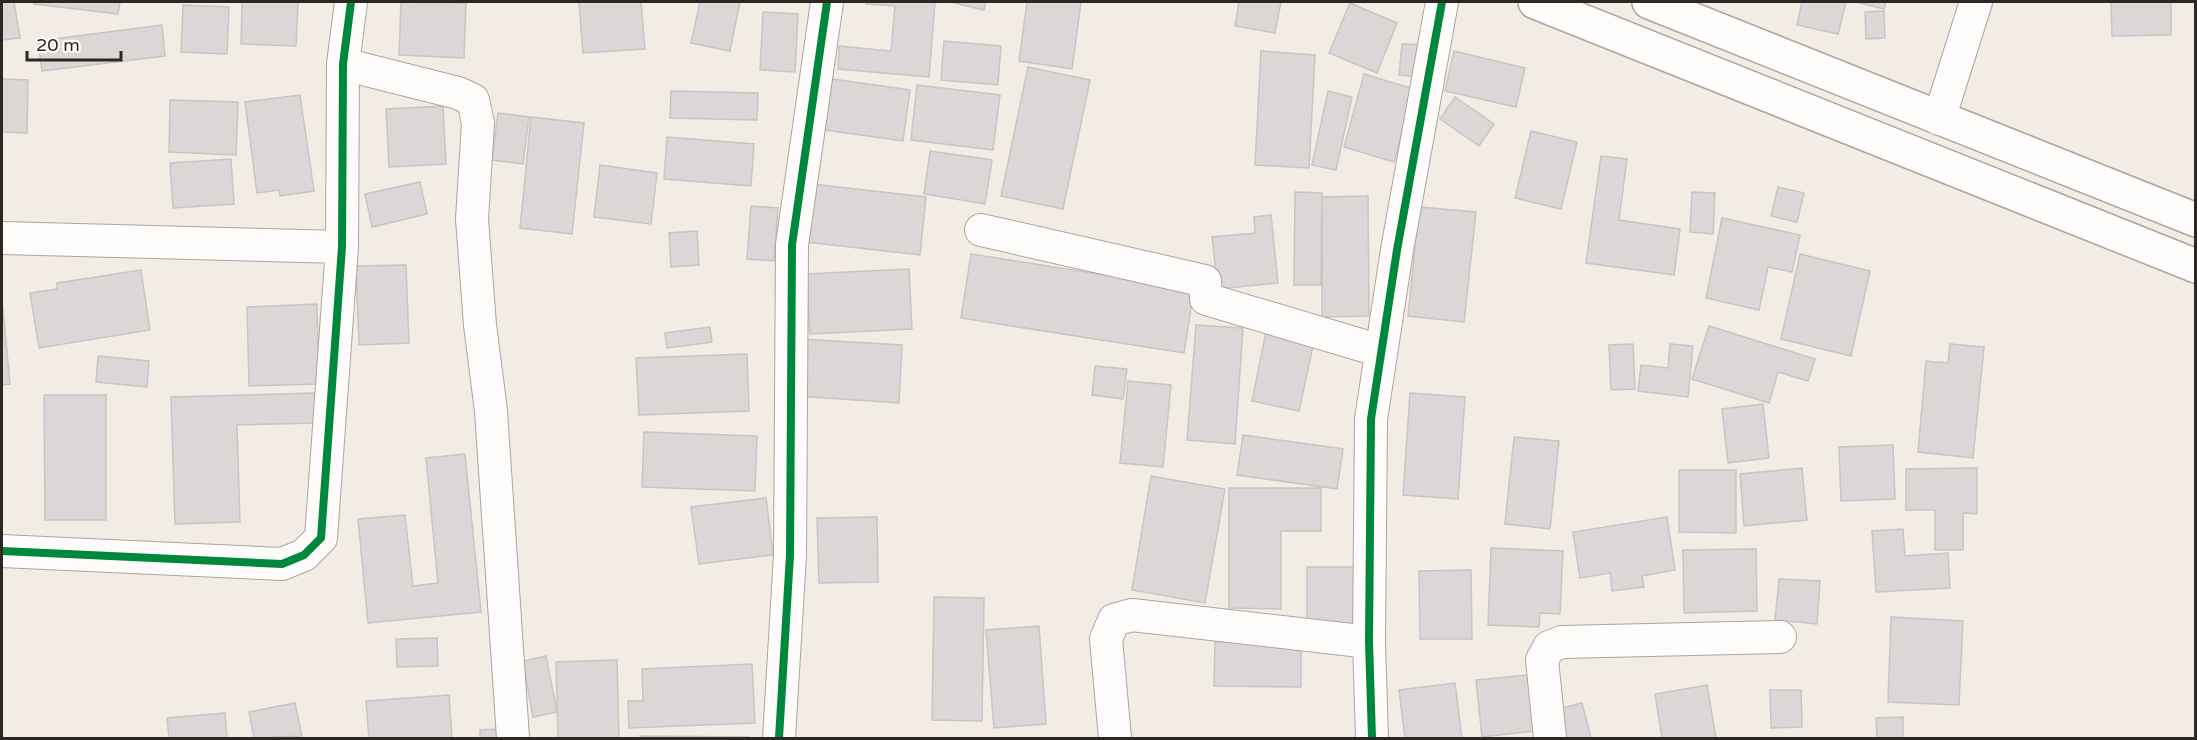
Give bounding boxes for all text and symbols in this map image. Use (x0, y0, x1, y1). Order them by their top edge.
scale bar (27, 24, 122, 62)
text: 20 m (36, 34, 80, 56)

